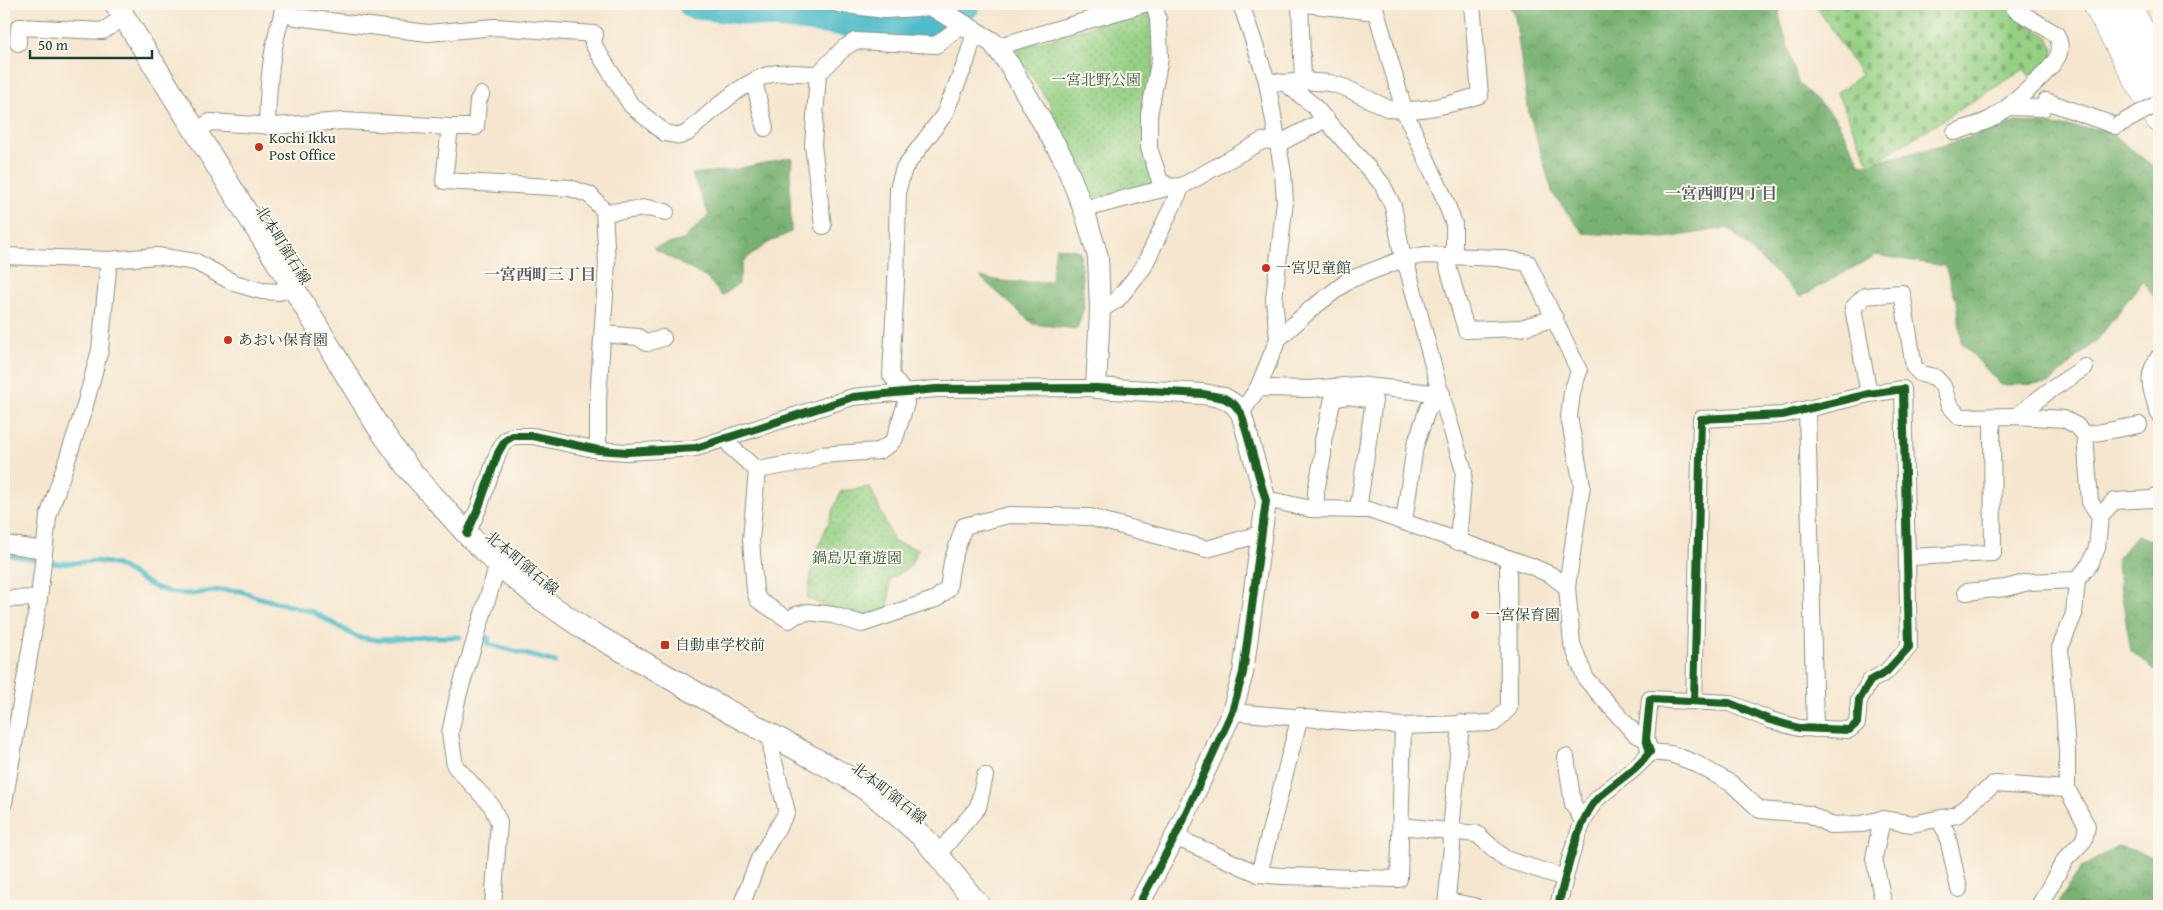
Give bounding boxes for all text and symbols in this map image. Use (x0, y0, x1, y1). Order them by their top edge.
scale bar (30, 28, 152, 60)
text: 50 m (38, 34, 69, 55)
park label: 一宮北野公園 (1051, 69, 1141, 90)
place label: Kochi Ikku Post Office (269, 127, 337, 165)
marker: Kochi Ikku Post Office (253, 141, 265, 153)
district label: 一宮西町四丁目 (1665, 181, 1777, 205)
street label: 北本町領石線 (251, 201, 316, 288)
place label: 一宮児童館 (1276, 257, 1351, 278)
district label: 一宮西町三丁目 (484, 262, 596, 286)
marker: 一宮児童館 (1260, 262, 1272, 274)
place label: あおい保育園 (238, 329, 328, 350)
marker: あおい保育園 (222, 334, 234, 346)
street label: 北本町領石線 (481, 526, 564, 600)
park label: 鍋島児童遊園 (812, 547, 902, 568)
place label: 一宮保育園 (1485, 604, 1560, 625)
marker: 一宮保育園 (1469, 609, 1481, 621)
place label: 自動車学校前 (675, 634, 765, 655)
marker: 自動車学校前 (659, 639, 671, 651)
street label: 北本町領石線 (847, 757, 931, 829)

